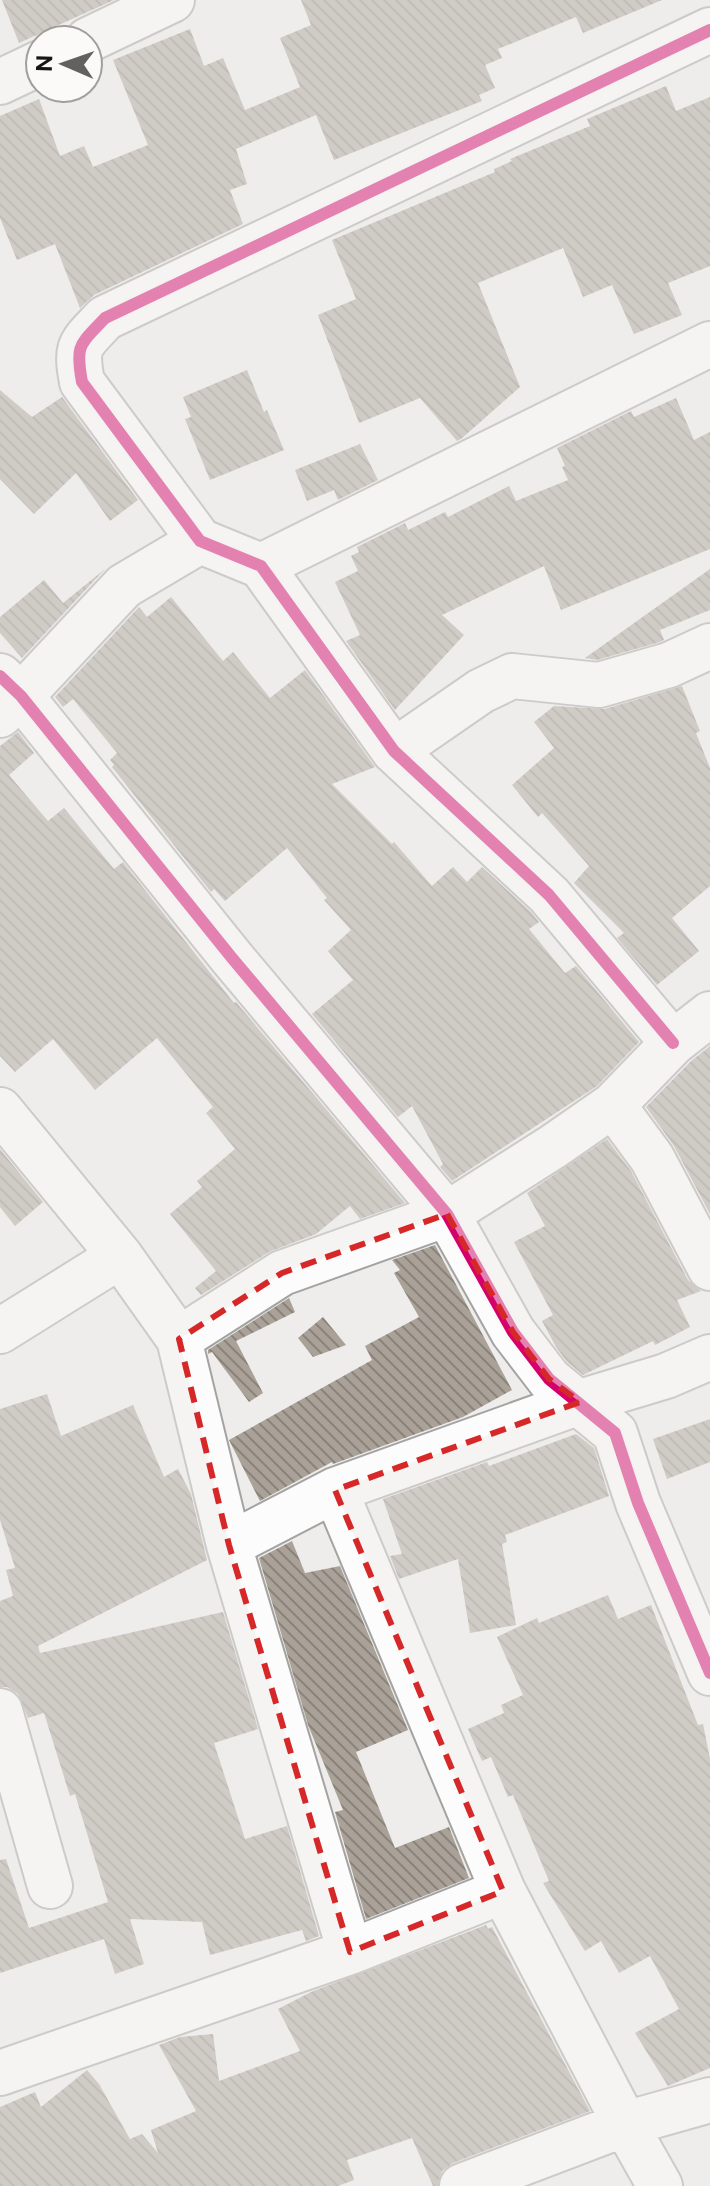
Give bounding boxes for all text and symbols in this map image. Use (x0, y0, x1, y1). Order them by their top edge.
north arrow (24, 24, 104, 104)
text: N (31, 54, 57, 72)

